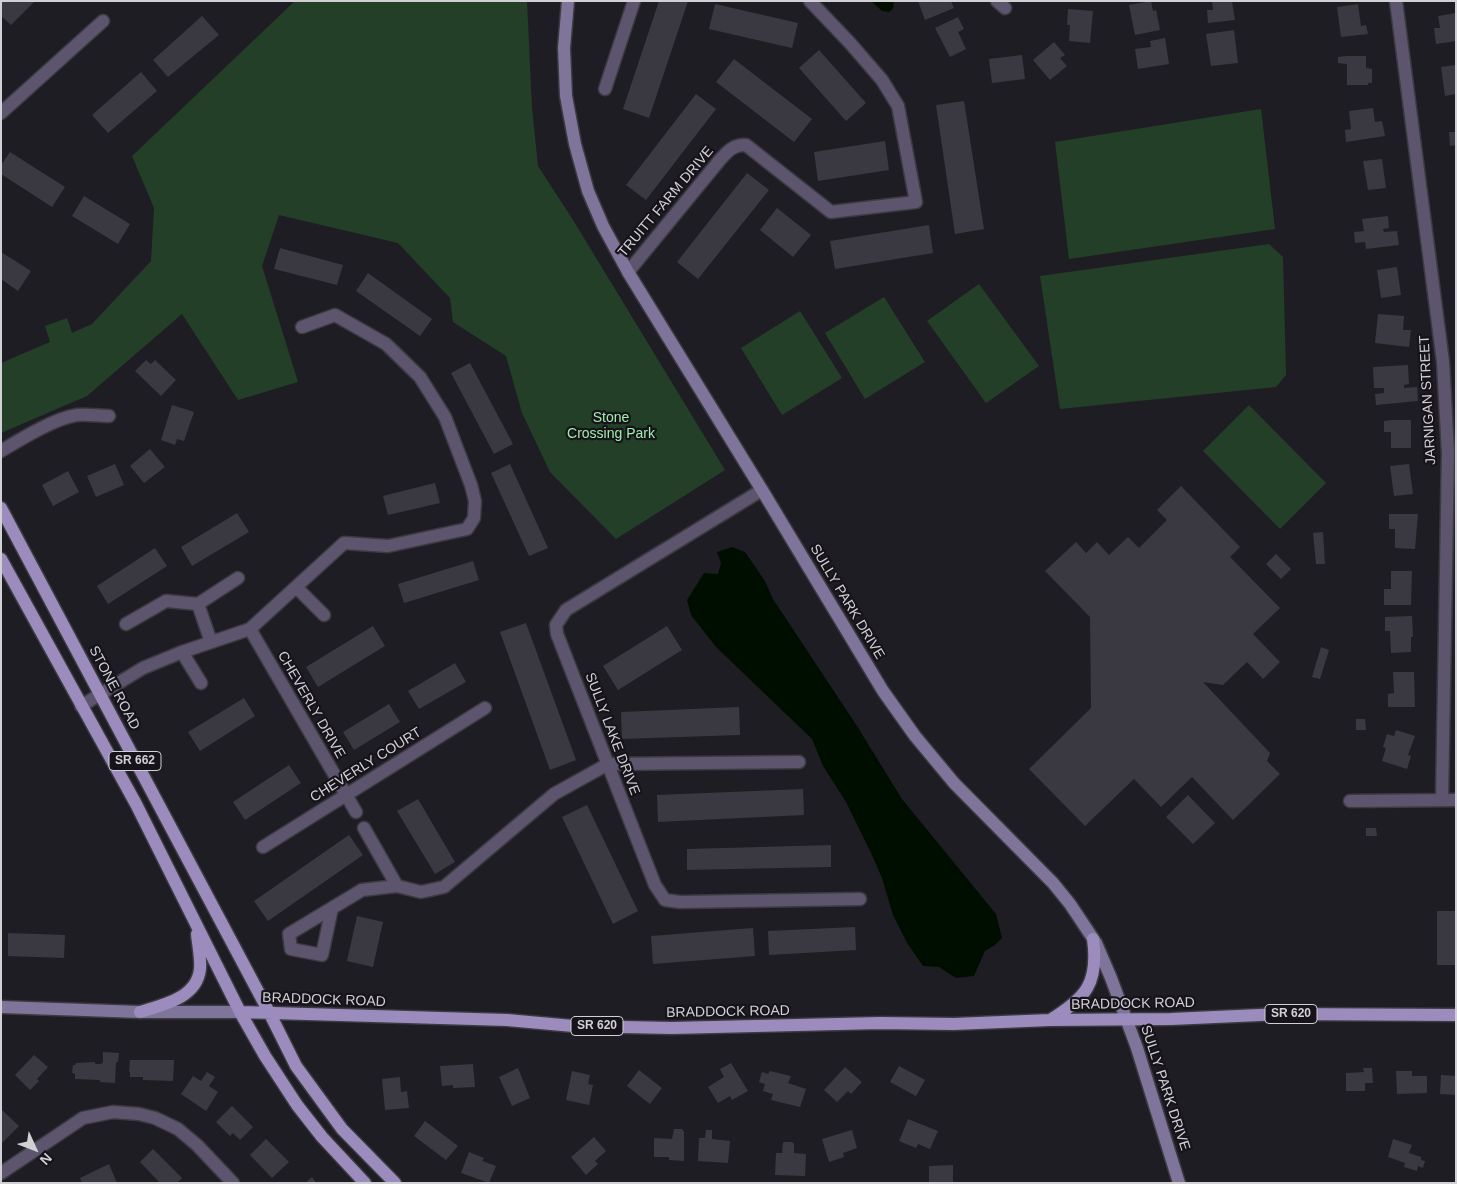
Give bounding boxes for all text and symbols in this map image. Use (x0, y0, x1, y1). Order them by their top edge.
street label: TRUITT FARM DRIVE (615, 143, 717, 261)
street label: JARNIGAN STREET (1416, 335, 1440, 465)
park label: Stone Crossing Park (567, 410, 655, 442)
street label: SULLY PARK DRIVE (806, 542, 888, 662)
street label: STONE ROAD (85, 643, 143, 733)
street label: CHEVERLY DRIVE (273, 648, 349, 762)
street label: SULLY LAKE DRIVE (581, 670, 643, 798)
street label: CHEVERLY COURT (307, 724, 425, 806)
road number: SR 662 (109, 751, 161, 770)
street label: BRADDOCK ROAD (262, 989, 386, 1011)
street label: BRADDOCK ROAD (1071, 995, 1195, 1013)
street label: BRADDOCK ROAD (666, 1003, 790, 1021)
road number: SR 620 (1265, 1004, 1317, 1024)
road number: SR 620 (571, 1016, 623, 1036)
street label: SULLY PARK DRIVE (1137, 1023, 1193, 1153)
north arrow (10, 1124, 60, 1174)
text: N (37, 1150, 55, 1168)

